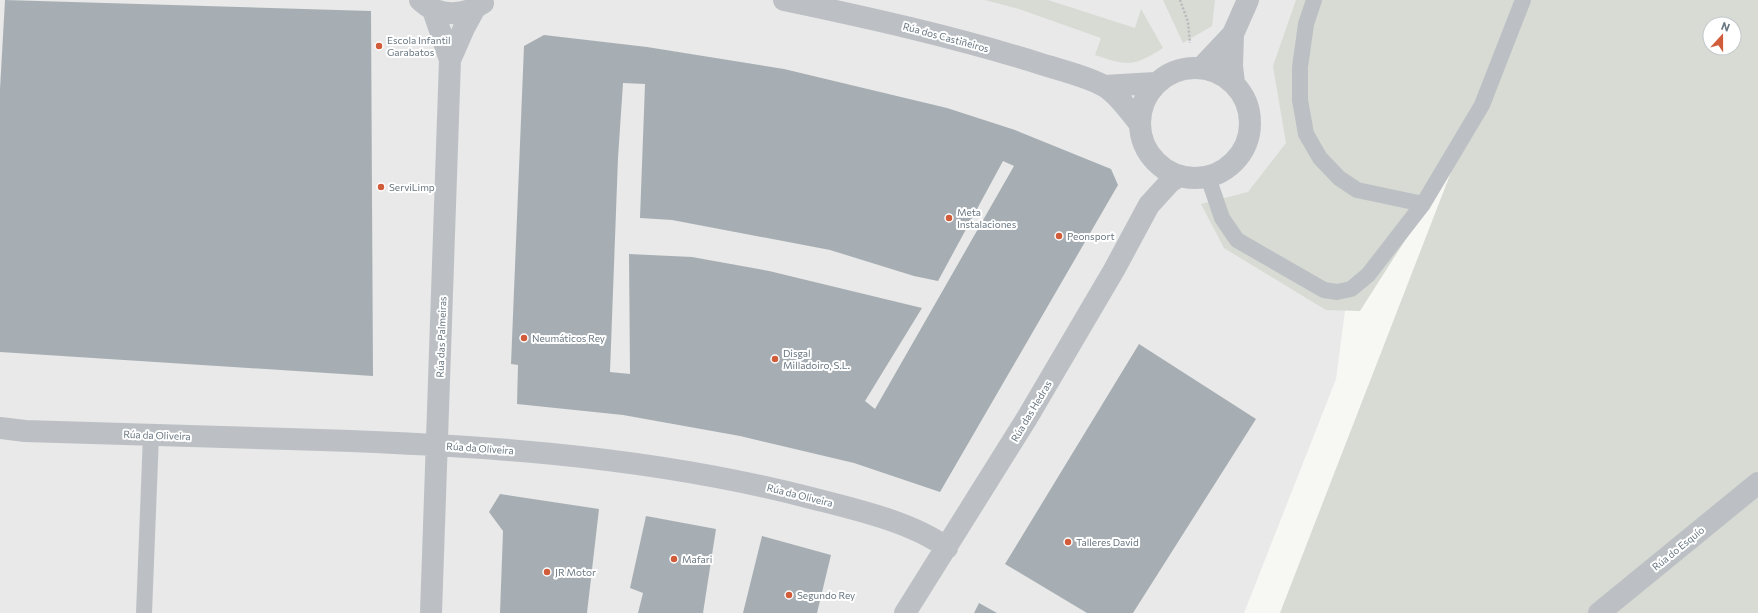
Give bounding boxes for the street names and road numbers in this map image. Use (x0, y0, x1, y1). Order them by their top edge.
street label: Rúa dos Castiñeiros (902, 20, 991, 54)
street label: Rúa das Palmeiras (434, 296, 448, 378)
street label: Rúa das Hedras (1008, 378, 1054, 444)
street label: Rúa da Oliveira (123, 428, 191, 442)
street label: Rúa da Oliveira (446, 440, 514, 456)
street label: Rúa da Oliveira (766, 481, 834, 509)
street label: Rúa do Esquío (1650, 523, 1706, 573)

